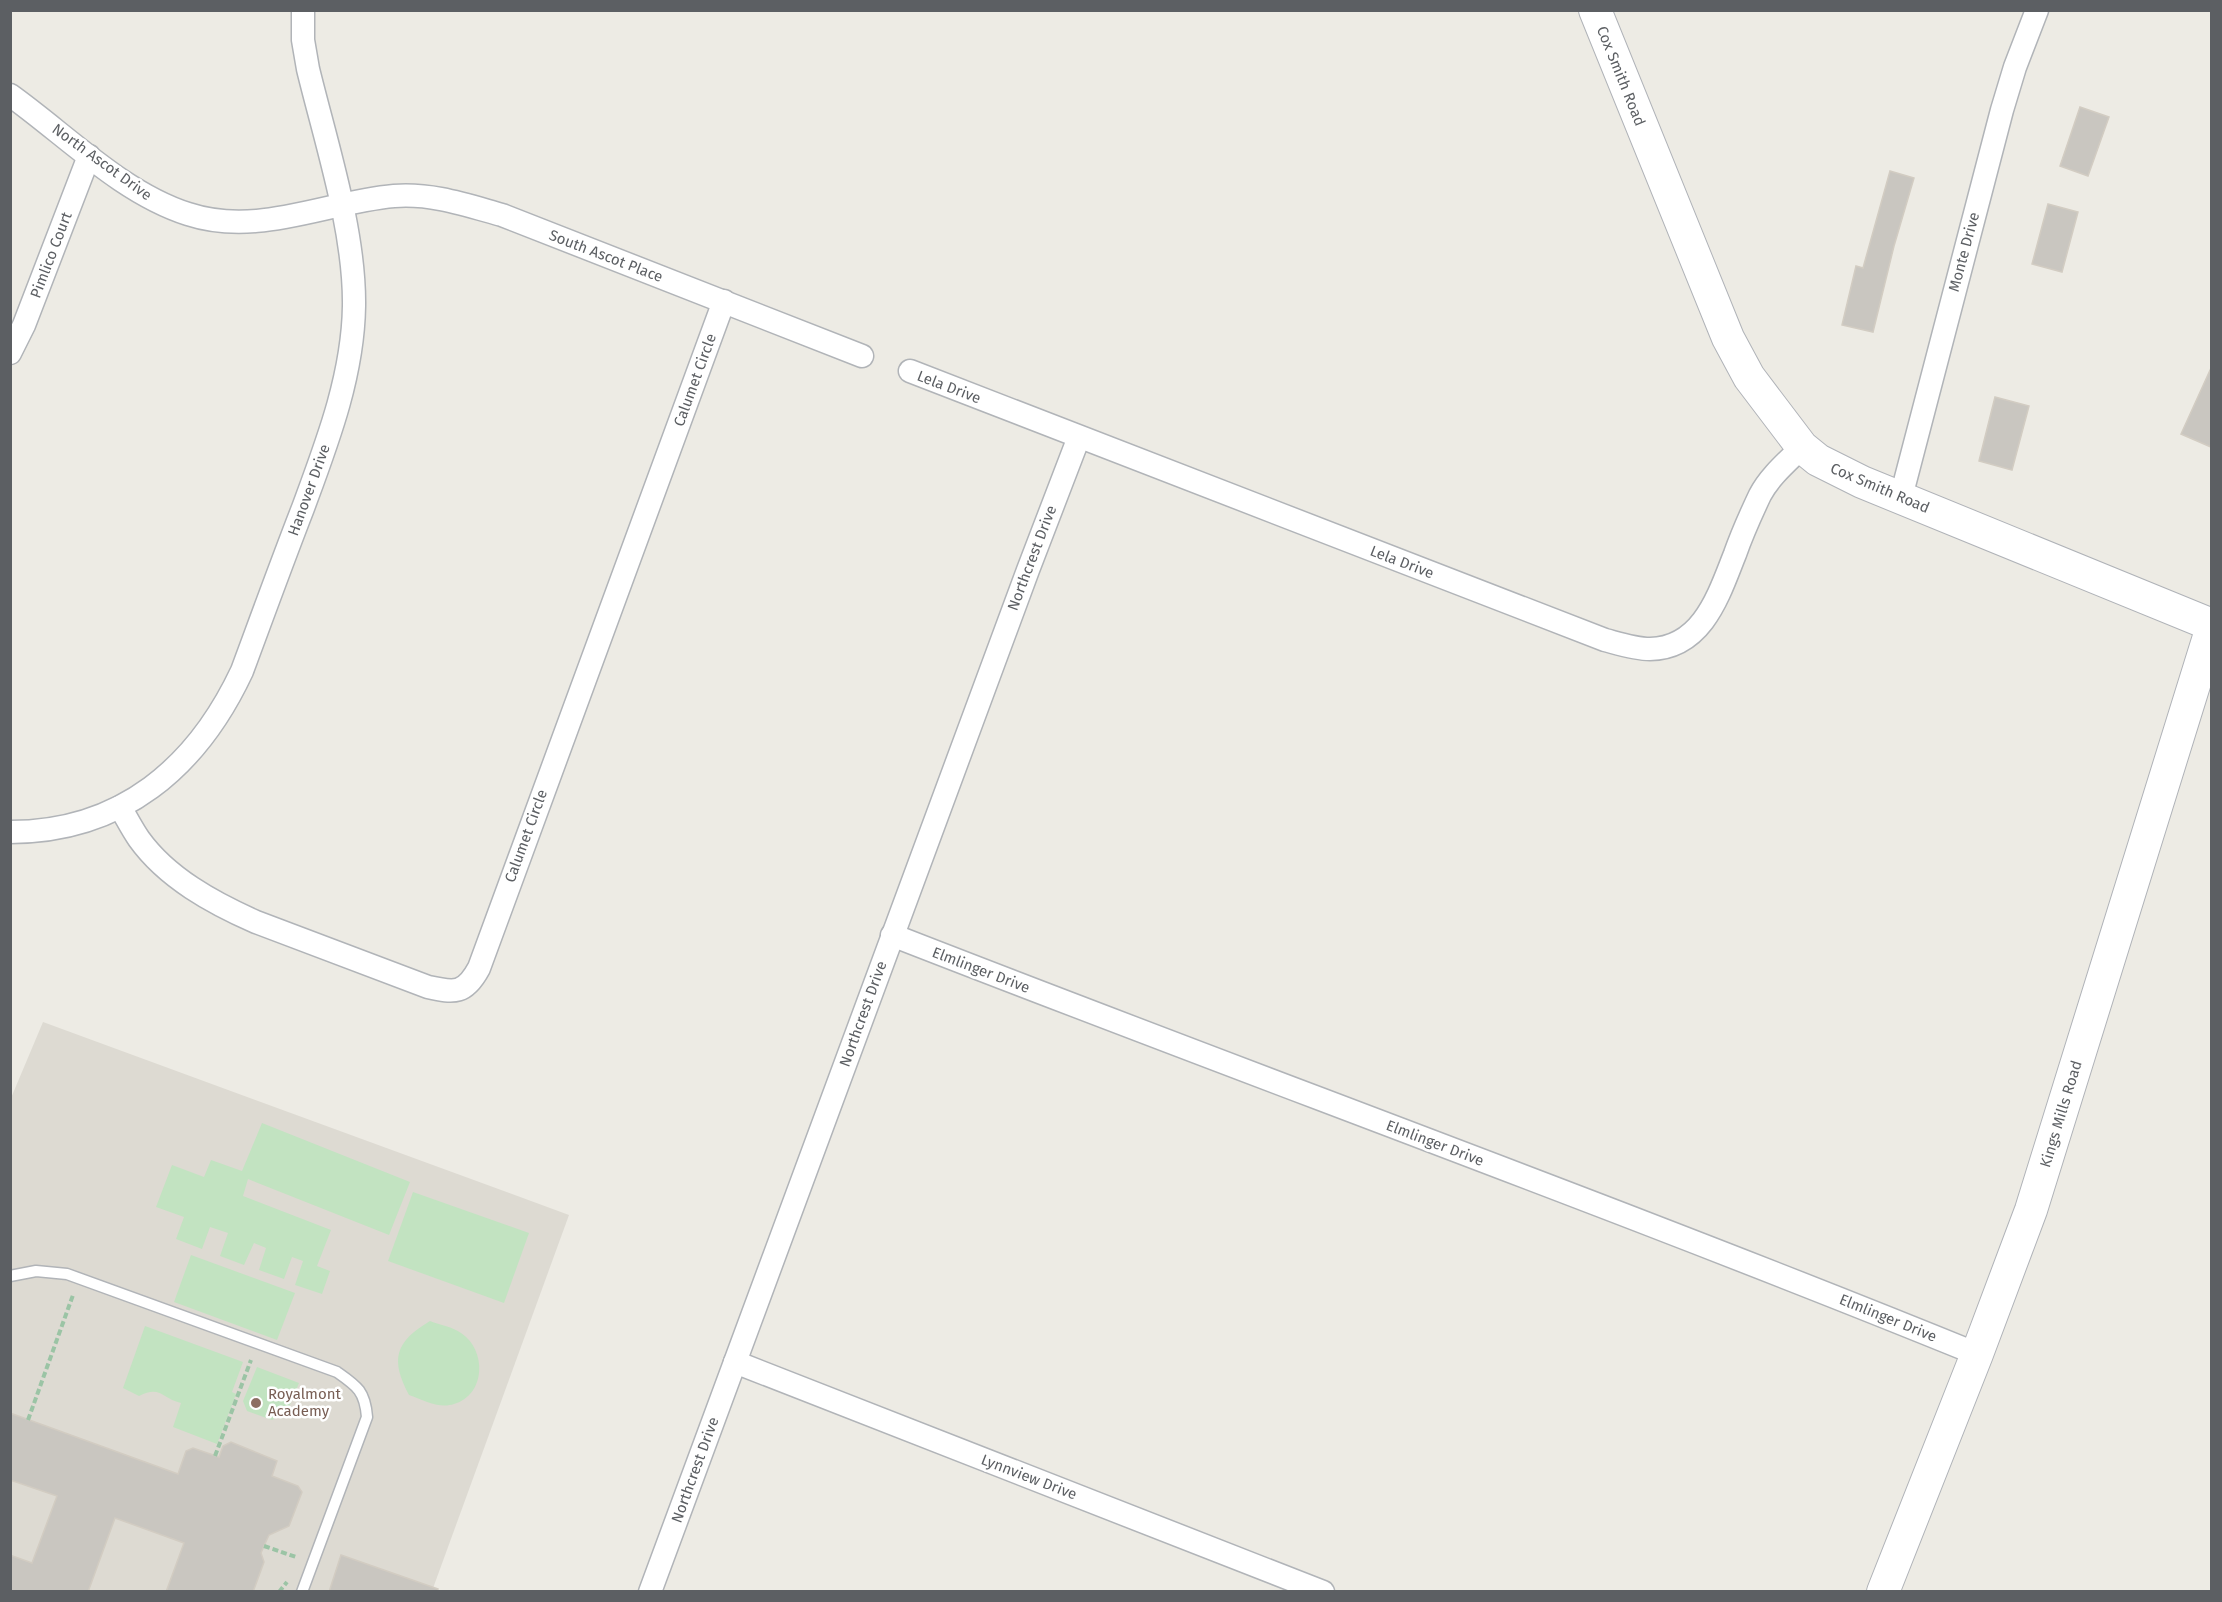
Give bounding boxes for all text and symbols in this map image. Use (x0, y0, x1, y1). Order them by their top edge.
street label: Cox Smith Road (1593, 23, 1649, 129)
street label: North Ascot Drive (49, 120, 155, 204)
street label: Pimlico Court (26, 209, 76, 301)
street label: Monte Drive (1945, 210, 1983, 294)
street label: South Ascot Place (546, 226, 666, 286)
street label: Calumet Circle (670, 331, 720, 429)
street label: Lela Drive (915, 367, 983, 407)
street label: Hanover Drive (284, 442, 334, 538)
street label: Cox Smith Road (1828, 459, 1932, 517)
street label: Northcrest Drive (1004, 503, 1060, 613)
street label: Lela Drive (1368, 542, 1436, 582)
street label: Calumet Circle (501, 787, 551, 885)
street label: Elmlinger Drive (930, 943, 1032, 997)
street label: Northcrest Drive (836, 959, 890, 1069)
street label: Kings Mills Road (2036, 1058, 2086, 1170)
street label: Elmlinger Drive (1384, 1116, 1486, 1170)
street label: Elmlinger Drive (1837, 1290, 1939, 1346)
place label: Royalmont Academy (268, 1385, 342, 1420)
marker: Royalmont Academy (249, 1396, 263, 1410)
street label: Northcrest Drive (668, 1415, 722, 1525)
street label: Lynnview Drive (979, 1451, 1079, 1503)

